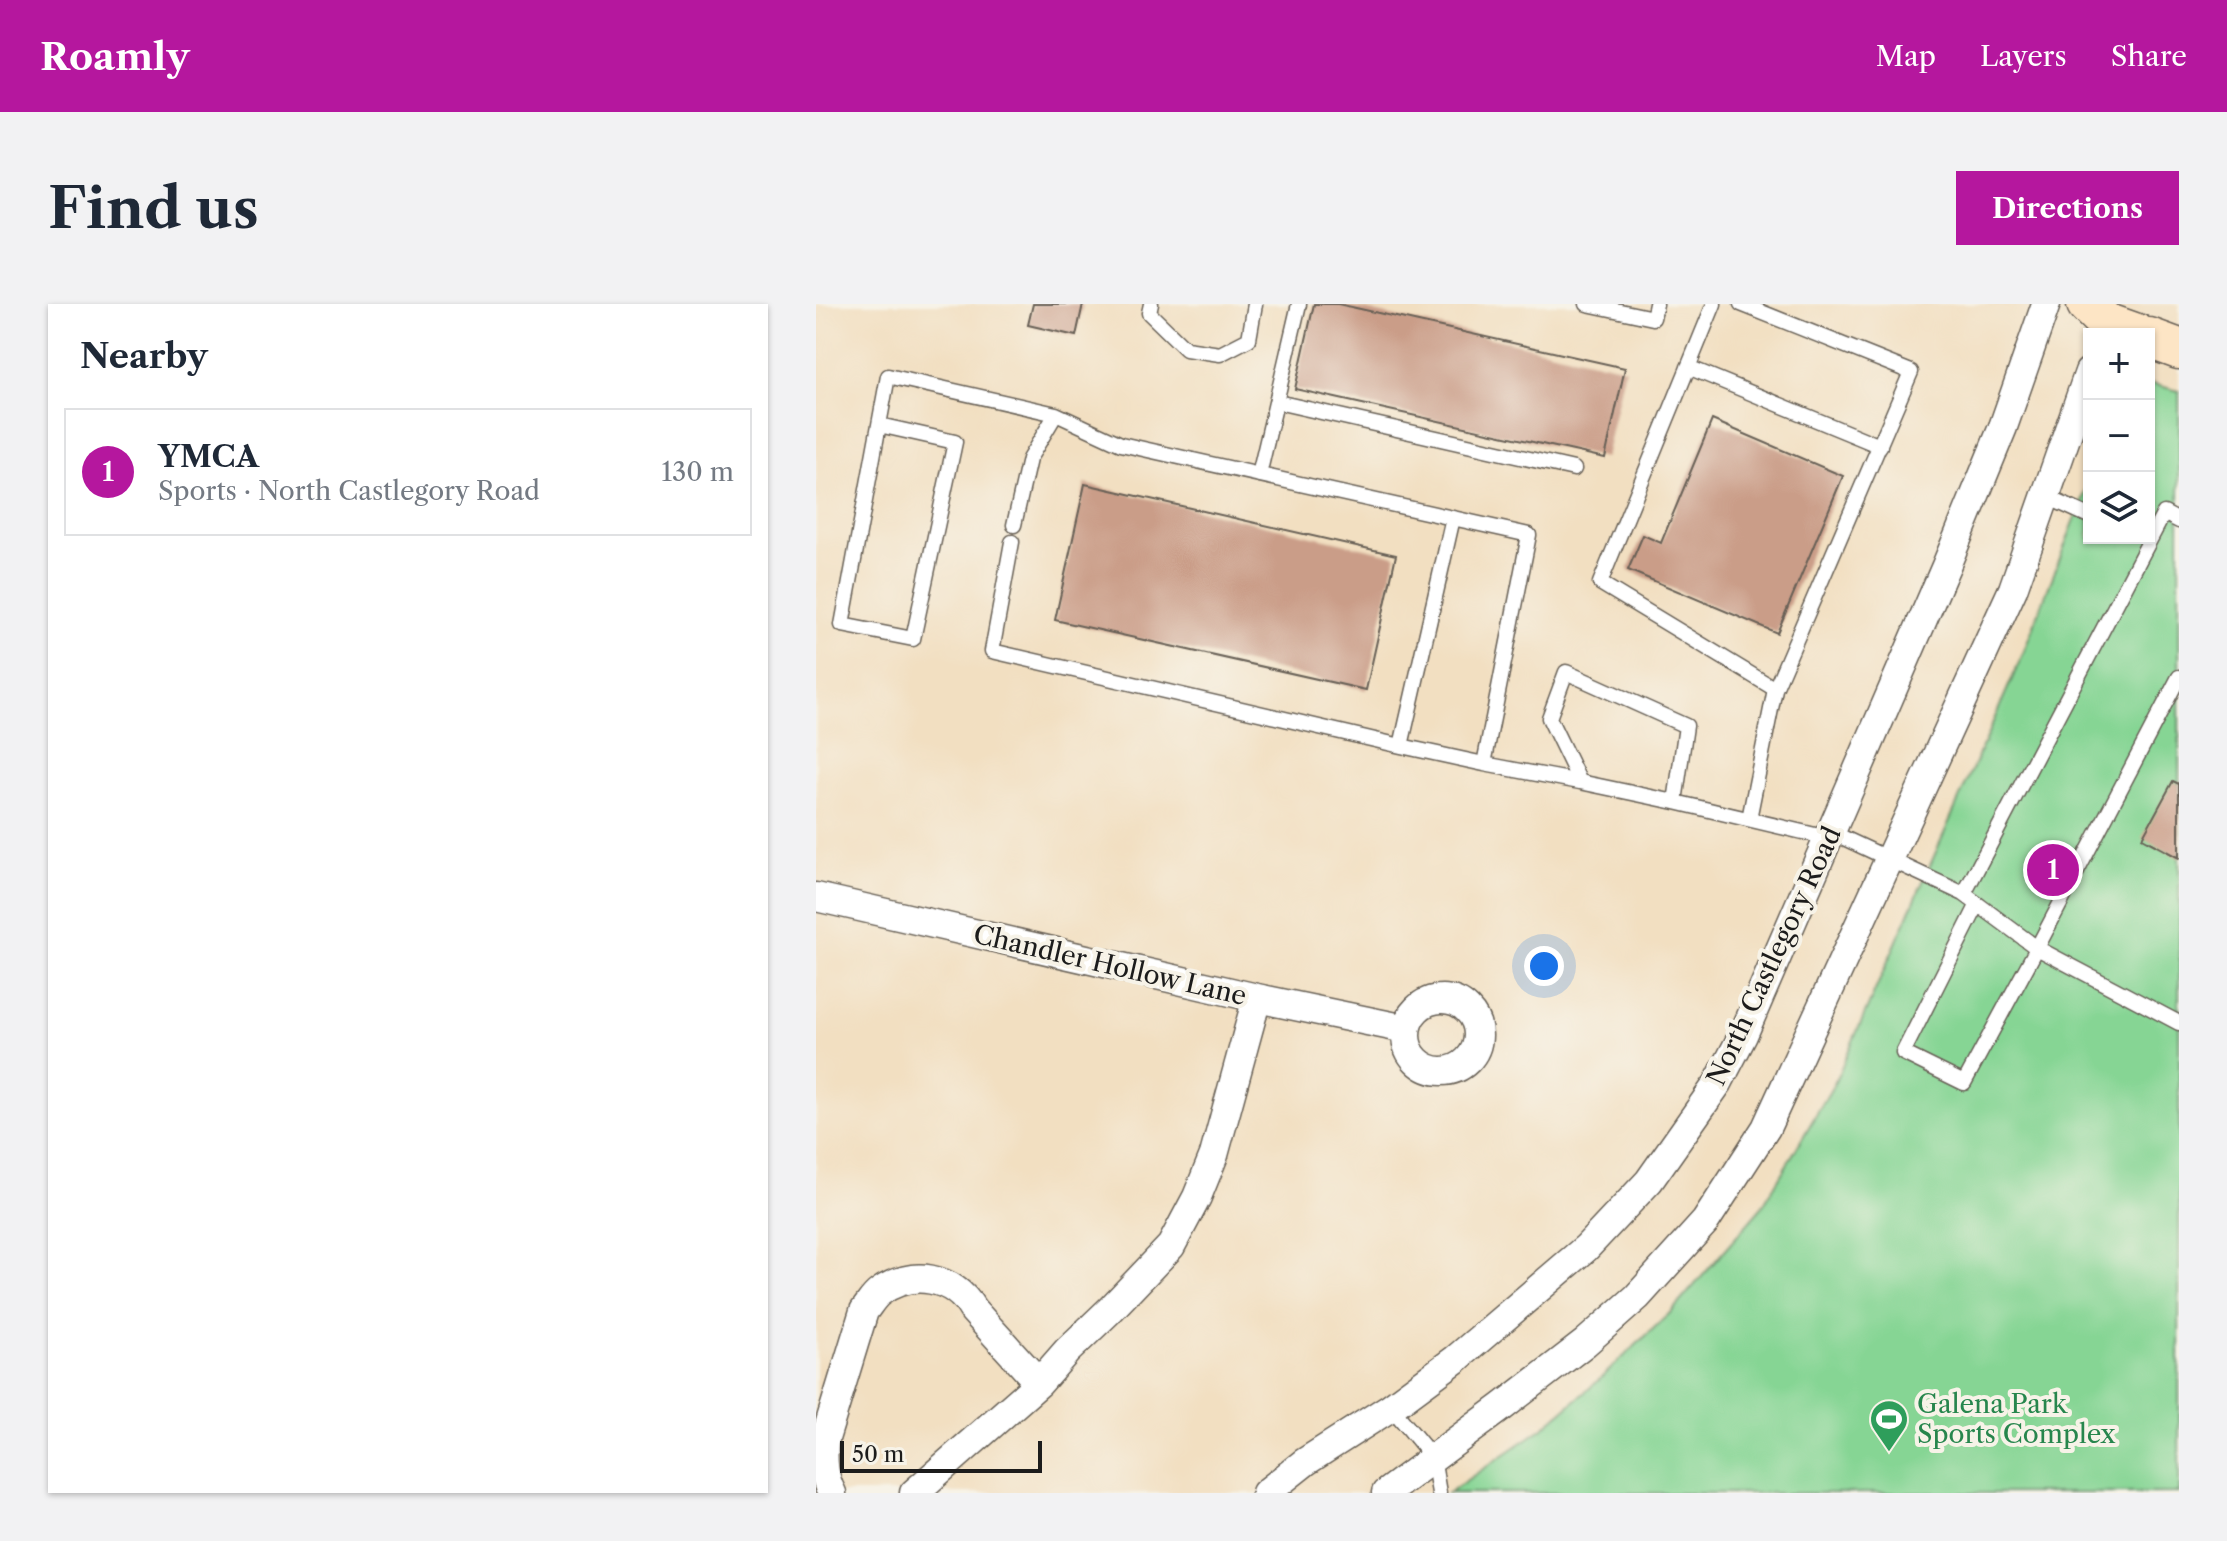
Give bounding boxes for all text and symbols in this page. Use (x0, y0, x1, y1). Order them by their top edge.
text: Roamly (40, 33, 189, 80)
text: Map (1876, 39, 1936, 73)
text: Layers (1980, 39, 2067, 73)
text: Share (2111, 39, 2187, 73)
button: Directions (1956, 171, 2179, 245)
text: Find us (48, 174, 259, 243)
map controls (2083, 328, 2155, 544)
button: + (2083, 328, 2155, 400)
text: Nearby (80, 335, 208, 377)
button: − (2083, 400, 2155, 472)
text: YMCA (158, 438, 259, 475)
text: 1 (102, 456, 114, 488)
text: 130 m (661, 456, 734, 488)
button: layers (2083, 472, 2155, 544)
text: Sports · North Castlegory Road (158, 475, 540, 507)
street label: North Castlegory Road (1700, 821, 1848, 1090)
pin: 1 (2027, 840, 2079, 900)
street label: Chandler Hollow Lane (970, 918, 1250, 1012)
your location (1524, 946, 1564, 986)
place label: Galena Park Sports Complex (1917, 1388, 2116, 1450)
sports icon: Galena Park Sports Complex (1868, 1398, 1910, 1453)
scale bar (840, 1437, 1042, 1473)
text: 50 m (852, 1441, 904, 1468)

